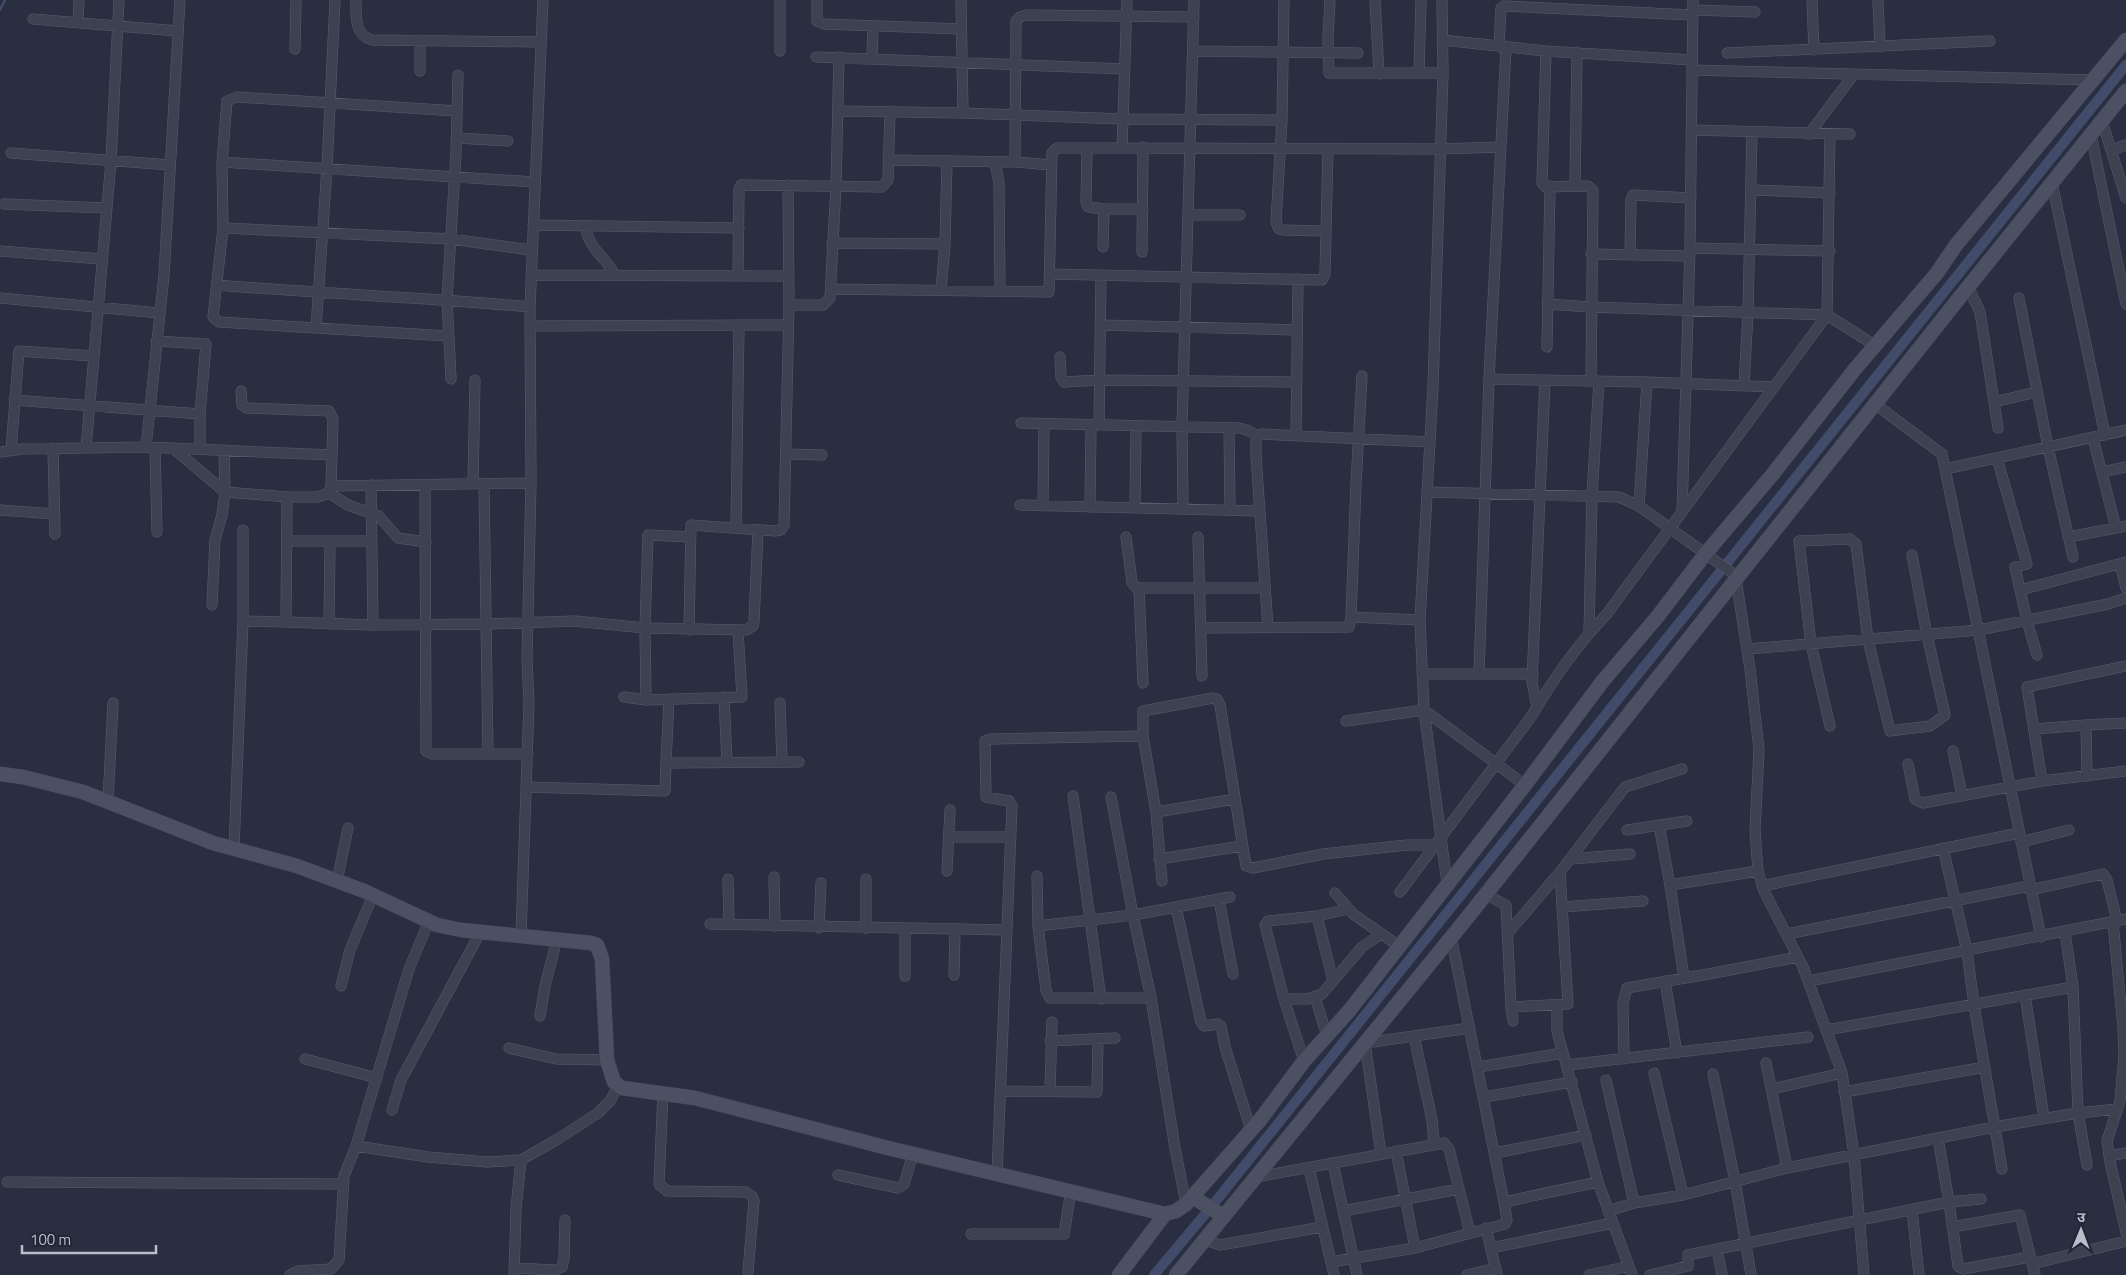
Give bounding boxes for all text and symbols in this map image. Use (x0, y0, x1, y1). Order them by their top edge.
north arrow (2056, 1205, 2106, 1255)
text: उ (2077, 1206, 2086, 1227)
scale bar (22, 1222, 156, 1254)
text: 100 m (30, 1228, 71, 1251)

